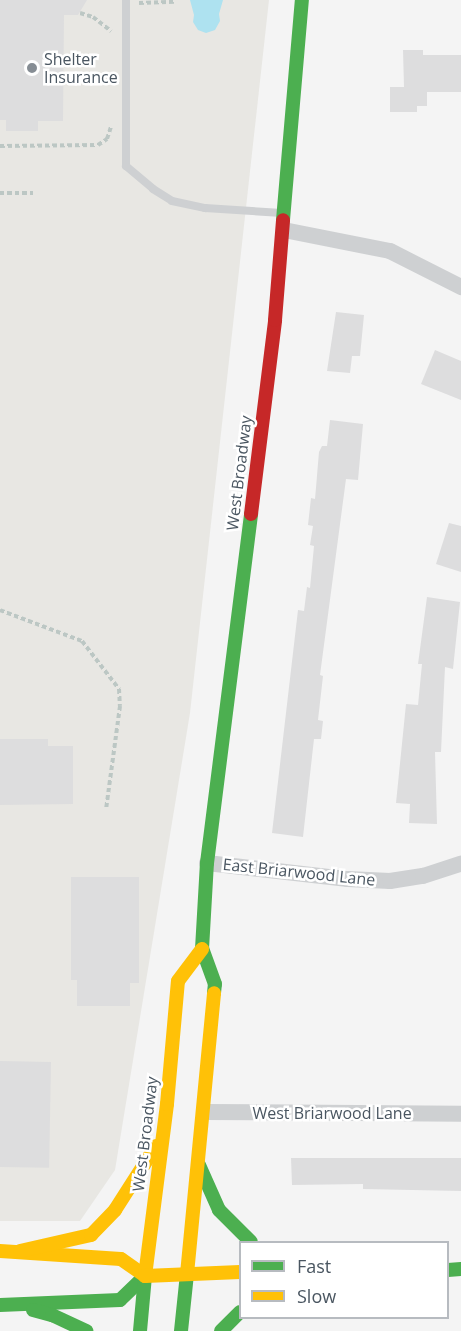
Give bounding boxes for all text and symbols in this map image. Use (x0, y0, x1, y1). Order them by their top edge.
place label: Shelter Insurance (44, 49, 118, 87)
marker: Shelter Insurance (25, 61, 39, 75)
street label: West Broadway (222, 414, 256, 532)
street label: East Briarwood Lane (222, 854, 376, 890)
street label: West Broadway (128, 1075, 162, 1193)
street label: West Briarwood Lane (252, 1103, 412, 1123)
legend (239, 1241, 449, 1319)
text: Fast (297, 1254, 331, 1278)
text: Slow (297, 1284, 336, 1308)

